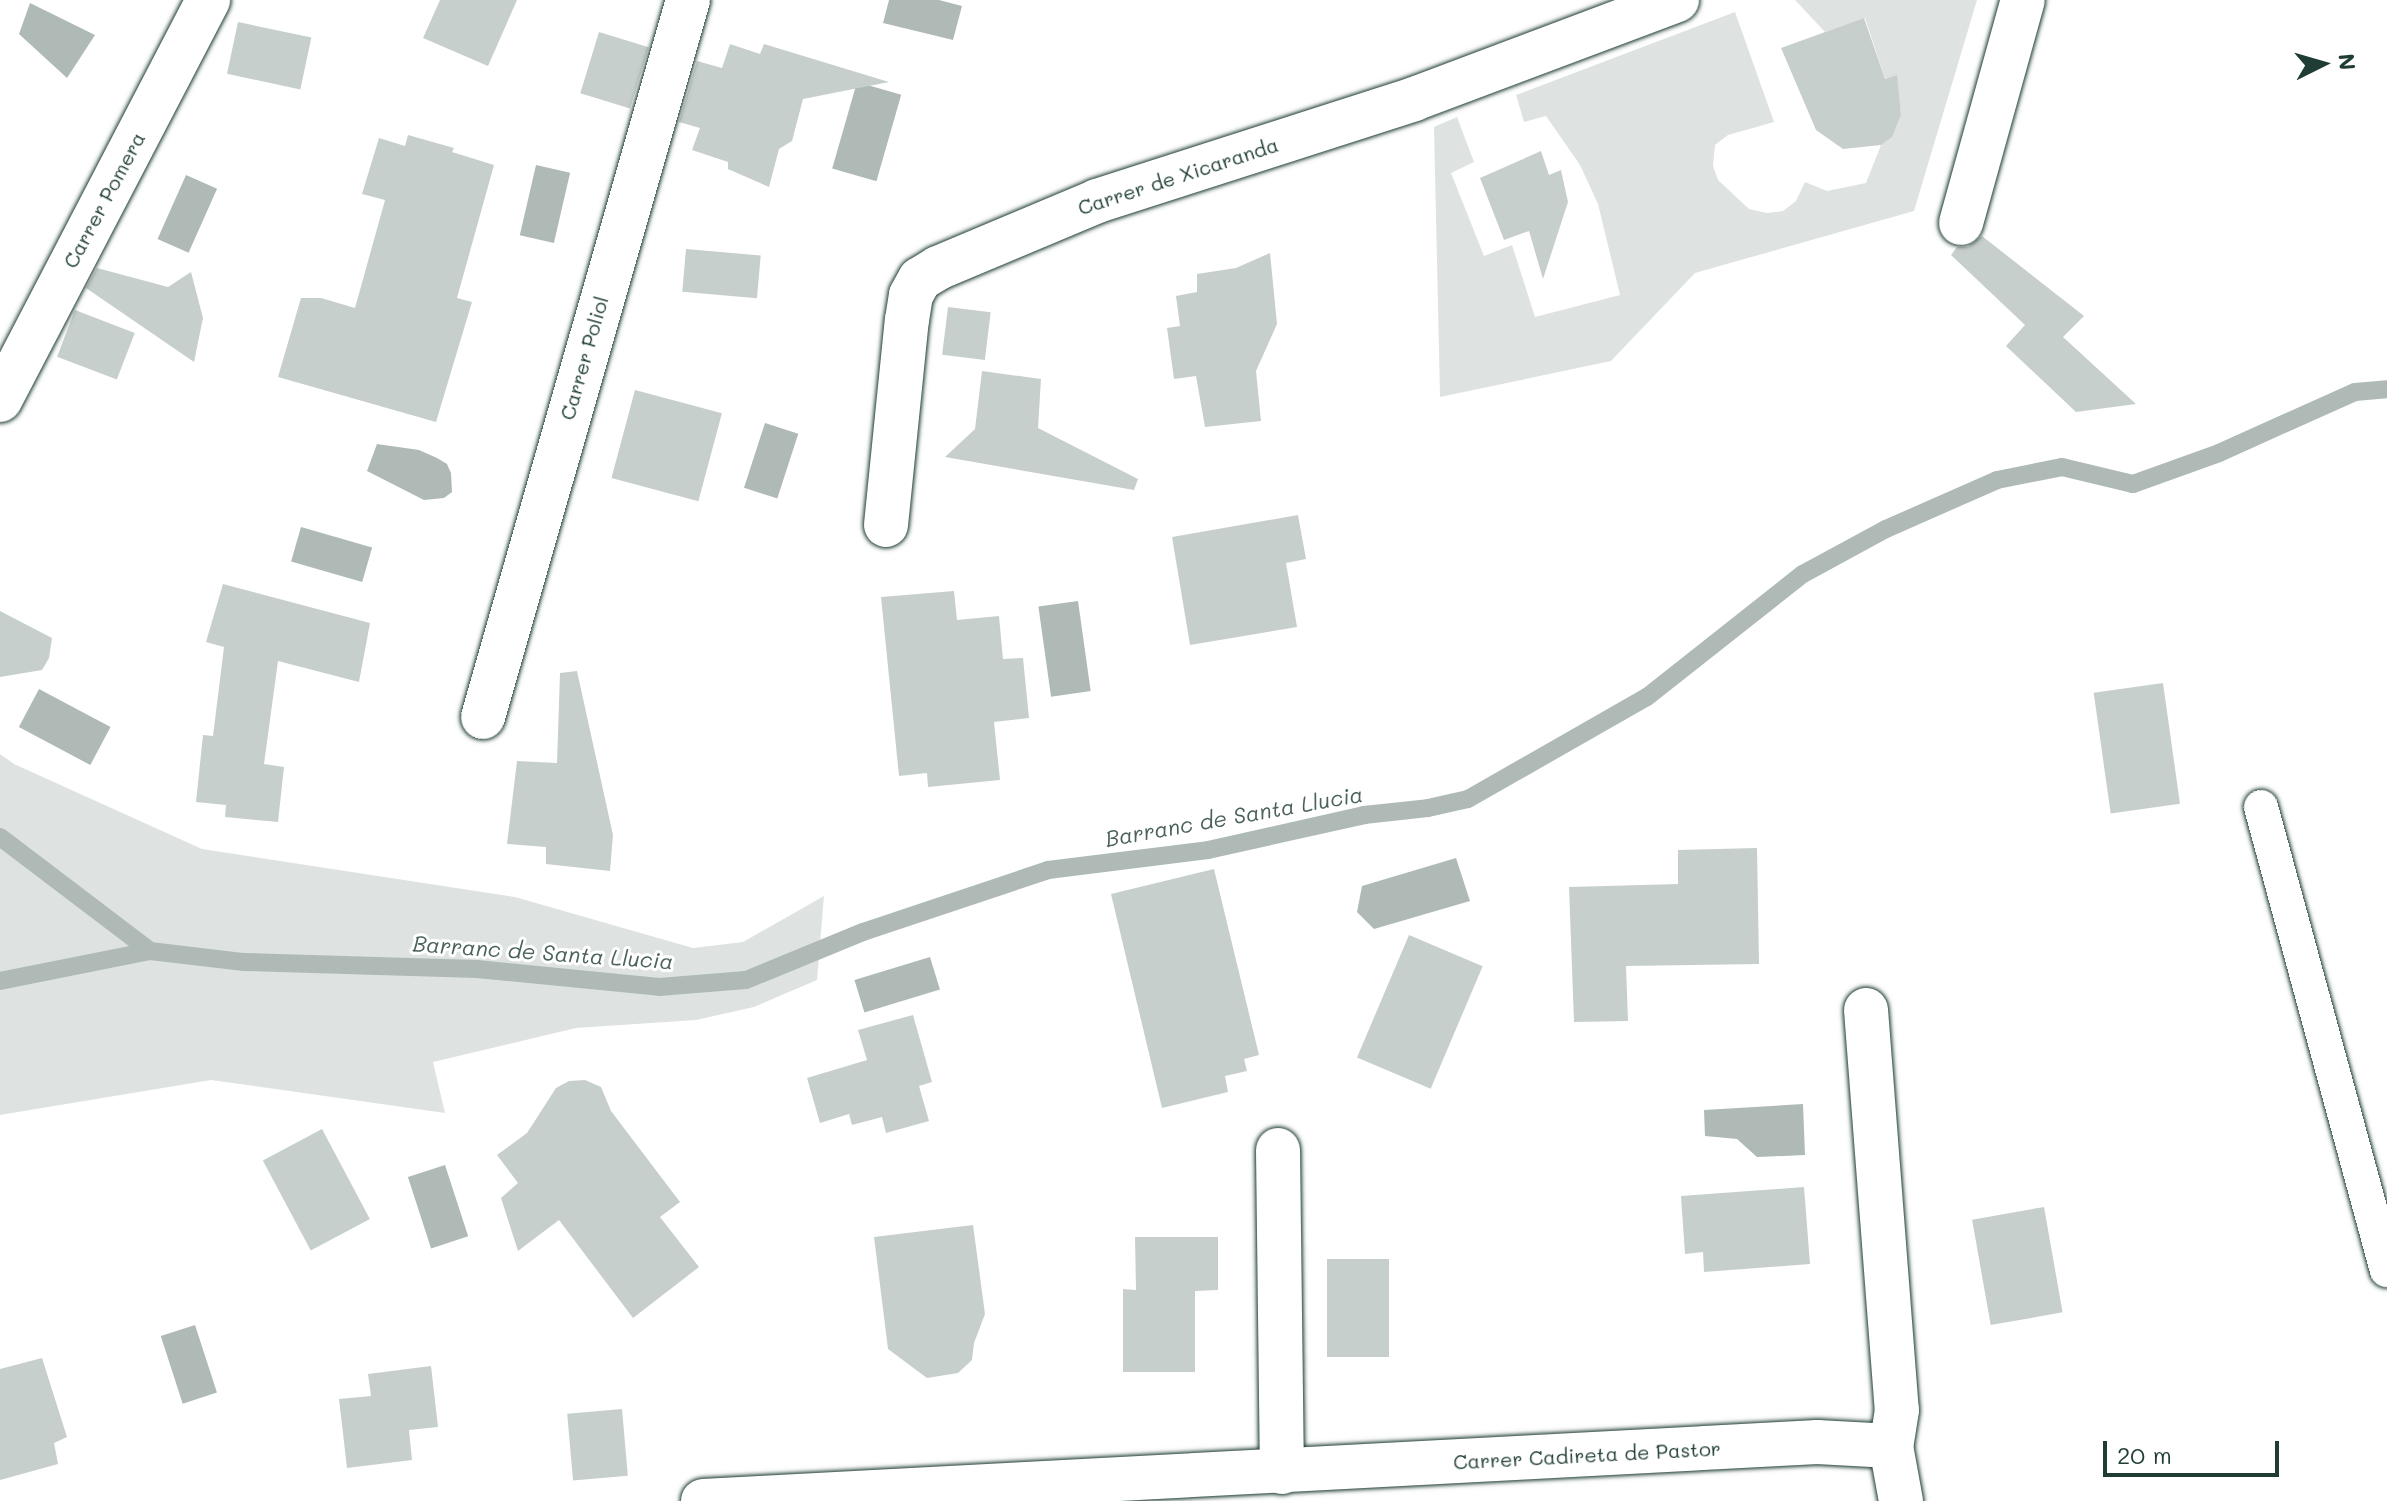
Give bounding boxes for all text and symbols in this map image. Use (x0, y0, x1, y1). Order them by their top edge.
north arrow (2283, 24, 2363, 104)
text: N (2332, 52, 2363, 71)
street label: Carrer Pomera (58, 128, 150, 272)
street label: Carrer de Xicaranda (1075, 132, 1281, 220)
street label: Carrer Poliol (555, 293, 613, 423)
water label: Barranc de Santa Llucia (1103, 780, 1365, 852)
water label: Barranc de Santa Llucia (412, 930, 674, 974)
scale bar (2107, 1425, 2283, 1475)
street label: Carrer Cadireta de Pastor (1453, 1436, 1721, 1474)
text: 20 m (2117, 1439, 2172, 1470)

